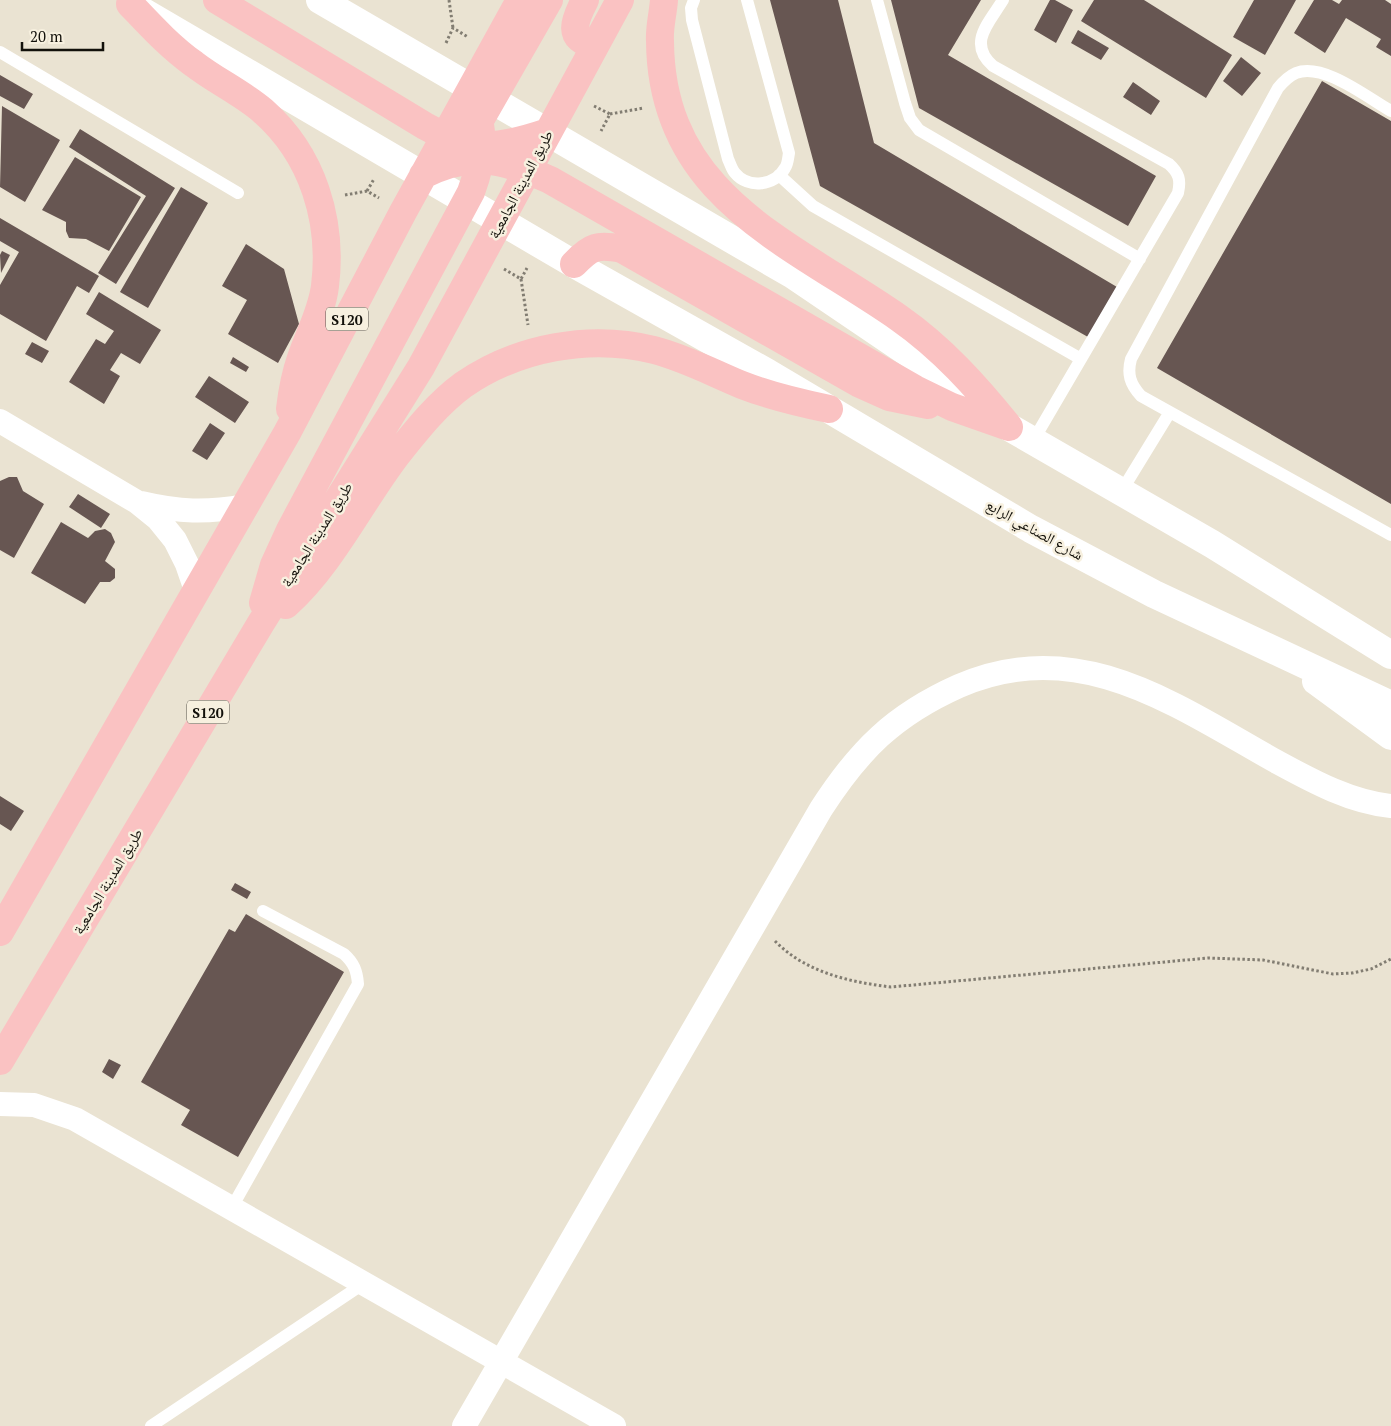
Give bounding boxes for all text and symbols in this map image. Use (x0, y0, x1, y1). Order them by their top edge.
scale bar (22, 20, 104, 52)
text: 20 m (30, 26, 63, 46)
street label: طريق المدينة الجامعية (483, 126, 558, 242)
road number: S120 (326, 308, 368, 330)
street label: طريق المدينة الجامعية (276, 478, 357, 591)
street label: شارع الصناعي الرابع (982, 494, 1087, 566)
road number: S120 (187, 700, 229, 724)
street label: طريق المدينة الجامعية (67, 824, 147, 938)

